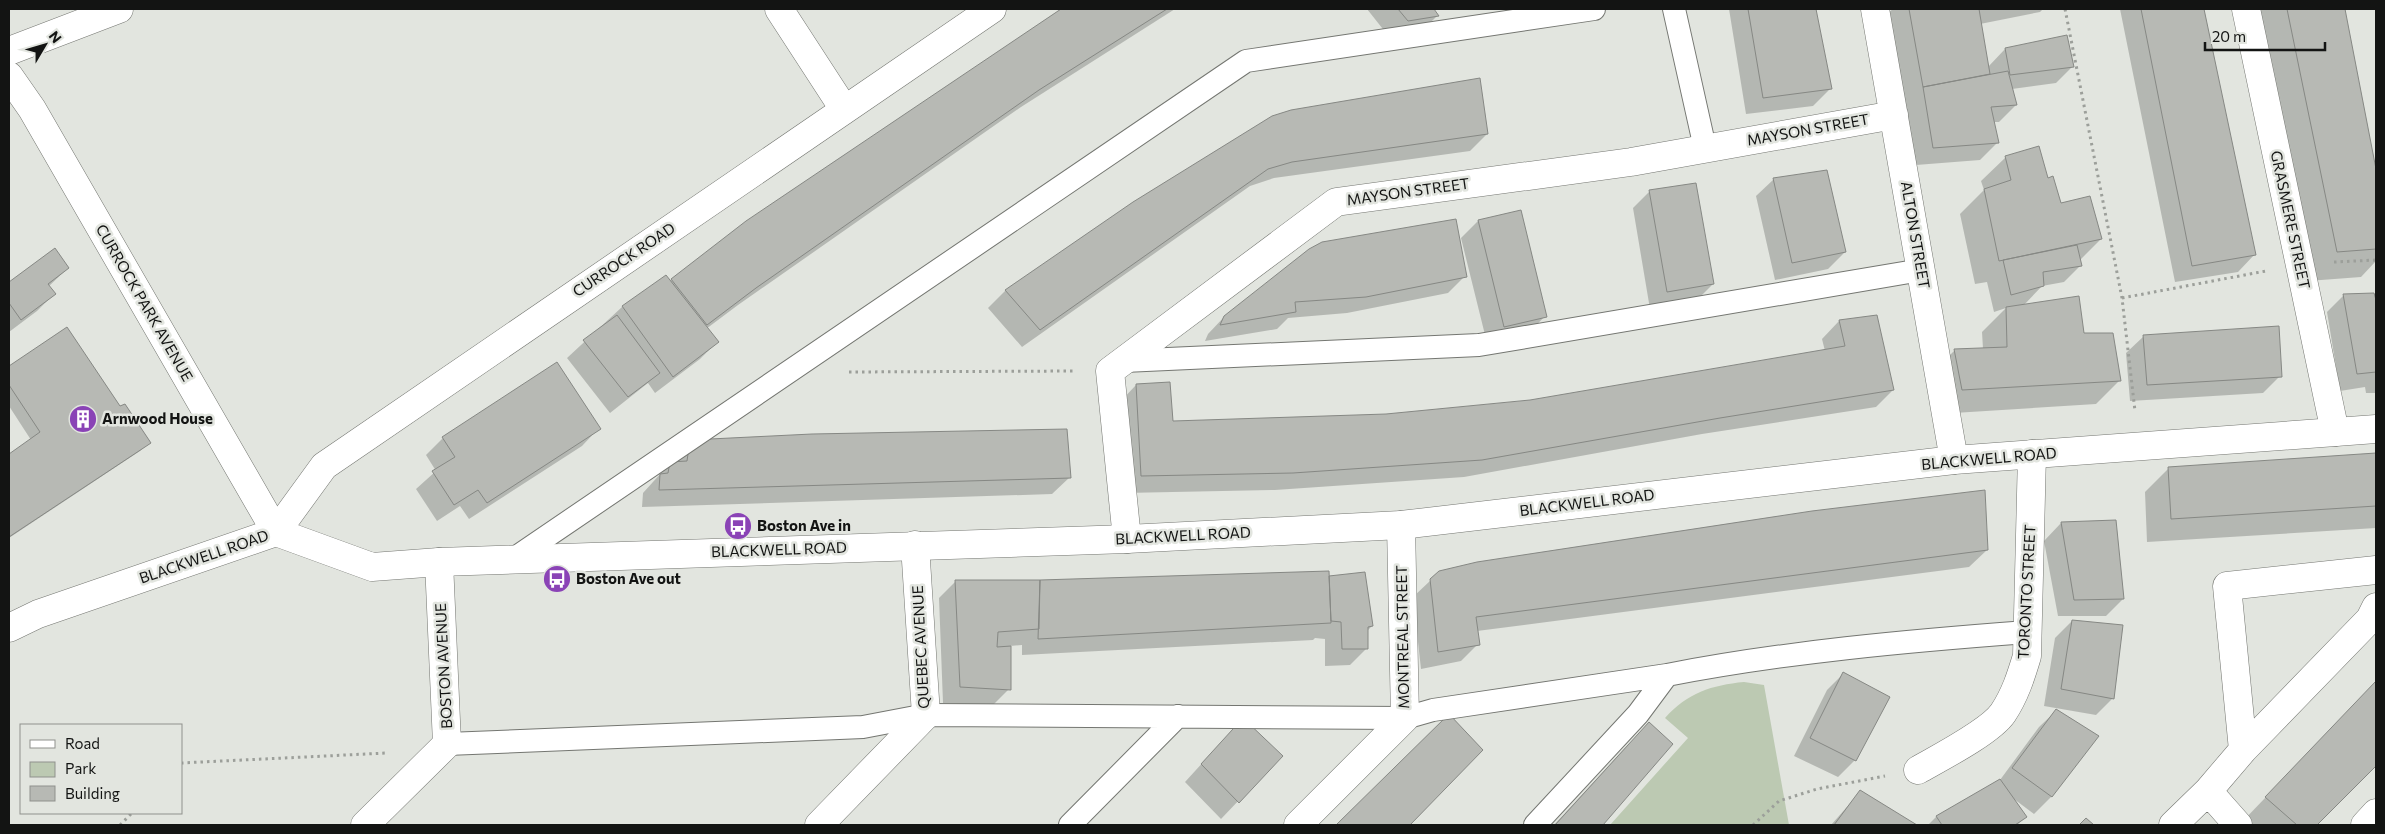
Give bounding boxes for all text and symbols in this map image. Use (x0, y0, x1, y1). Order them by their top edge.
north arrow (20, 20, 70, 70)
scale bar (2205, 20, 2325, 52)
text: N (46, 27, 66, 46)
text: 20 m (2212, 27, 2246, 45)
street label: MAYSON STREET (1745, 109, 1871, 149)
street label: GRASMERE STREET (2268, 149, 2315, 291)
street label: MAYSON STREET (1345, 173, 1471, 209)
street label: ALTON STREET (1898, 180, 1934, 290)
street label: CURROCK ROAD (569, 218, 678, 300)
street label: CURROCK PARK AVENUE (93, 221, 197, 384)
building icon: Arnwood House (68, 404, 98, 434)
place label: Arnwood House (102, 409, 213, 427)
street label: BLACKWELL ROAD (1920, 443, 2057, 473)
street label: BLACKWELL ROAD (1518, 485, 1655, 519)
bus stop icon: Boston Ave in (723, 511, 753, 541)
place label: Boston Ave in (757, 516, 851, 534)
street label: BLACKWELL ROAD (1115, 522, 1251, 548)
street label: TORONTO STREET (2013, 524, 2039, 660)
street label: BLACKWELL ROAD (137, 525, 271, 587)
street label: BLACKWELL ROAD (711, 538, 847, 560)
bus stop icon: Boston Ave out (542, 564, 572, 594)
street label: MONTREAL STREET (1392, 565, 1412, 709)
place label: Boston Ave out (576, 569, 681, 587)
street label: QUEBEC AVENUE (908, 585, 932, 709)
street label: BOSTON AVENUE (431, 603, 455, 729)
legend (20, 724, 182, 814)
text: Road (65, 734, 100, 752)
text: Park (65, 759, 96, 777)
text: Building (65, 784, 120, 802)

